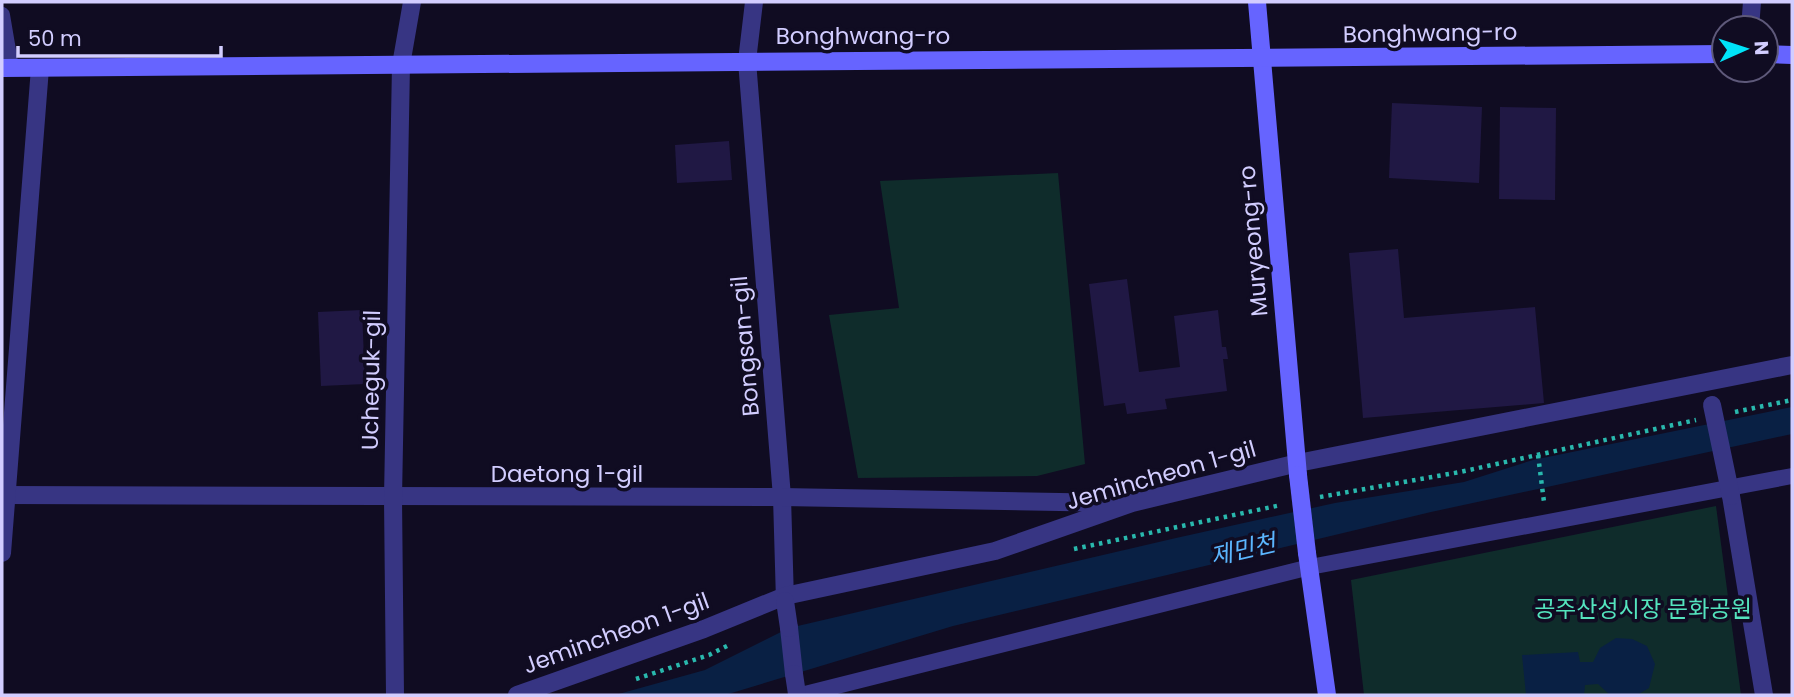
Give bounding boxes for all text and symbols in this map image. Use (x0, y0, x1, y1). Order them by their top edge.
scale bar (18, 14, 220, 58)
north arrow (1710, 14, 1780, 84)
street label: Bonghwang-ro (1342, 15, 1518, 51)
street label: Bonghwang-ro (776, 20, 950, 52)
text: 50 m (28, 24, 82, 53)
text: N (1748, 40, 1775, 56)
street label: Muryeong-ro (1230, 164, 1276, 318)
street label: Bongsan-gil (723, 274, 767, 418)
street label: Ucheguk-gil (354, 310, 388, 450)
street label: Jemincheon 1-gil (1062, 433, 1260, 517)
street label: Daetong 1-gil (491, 458, 643, 490)
water label: 제민천 (1207, 525, 1282, 573)
street label: Jemincheon 1-gil (518, 584, 714, 682)
park label: 공주산성시장 문화공원 (1534, 593, 1752, 625)

